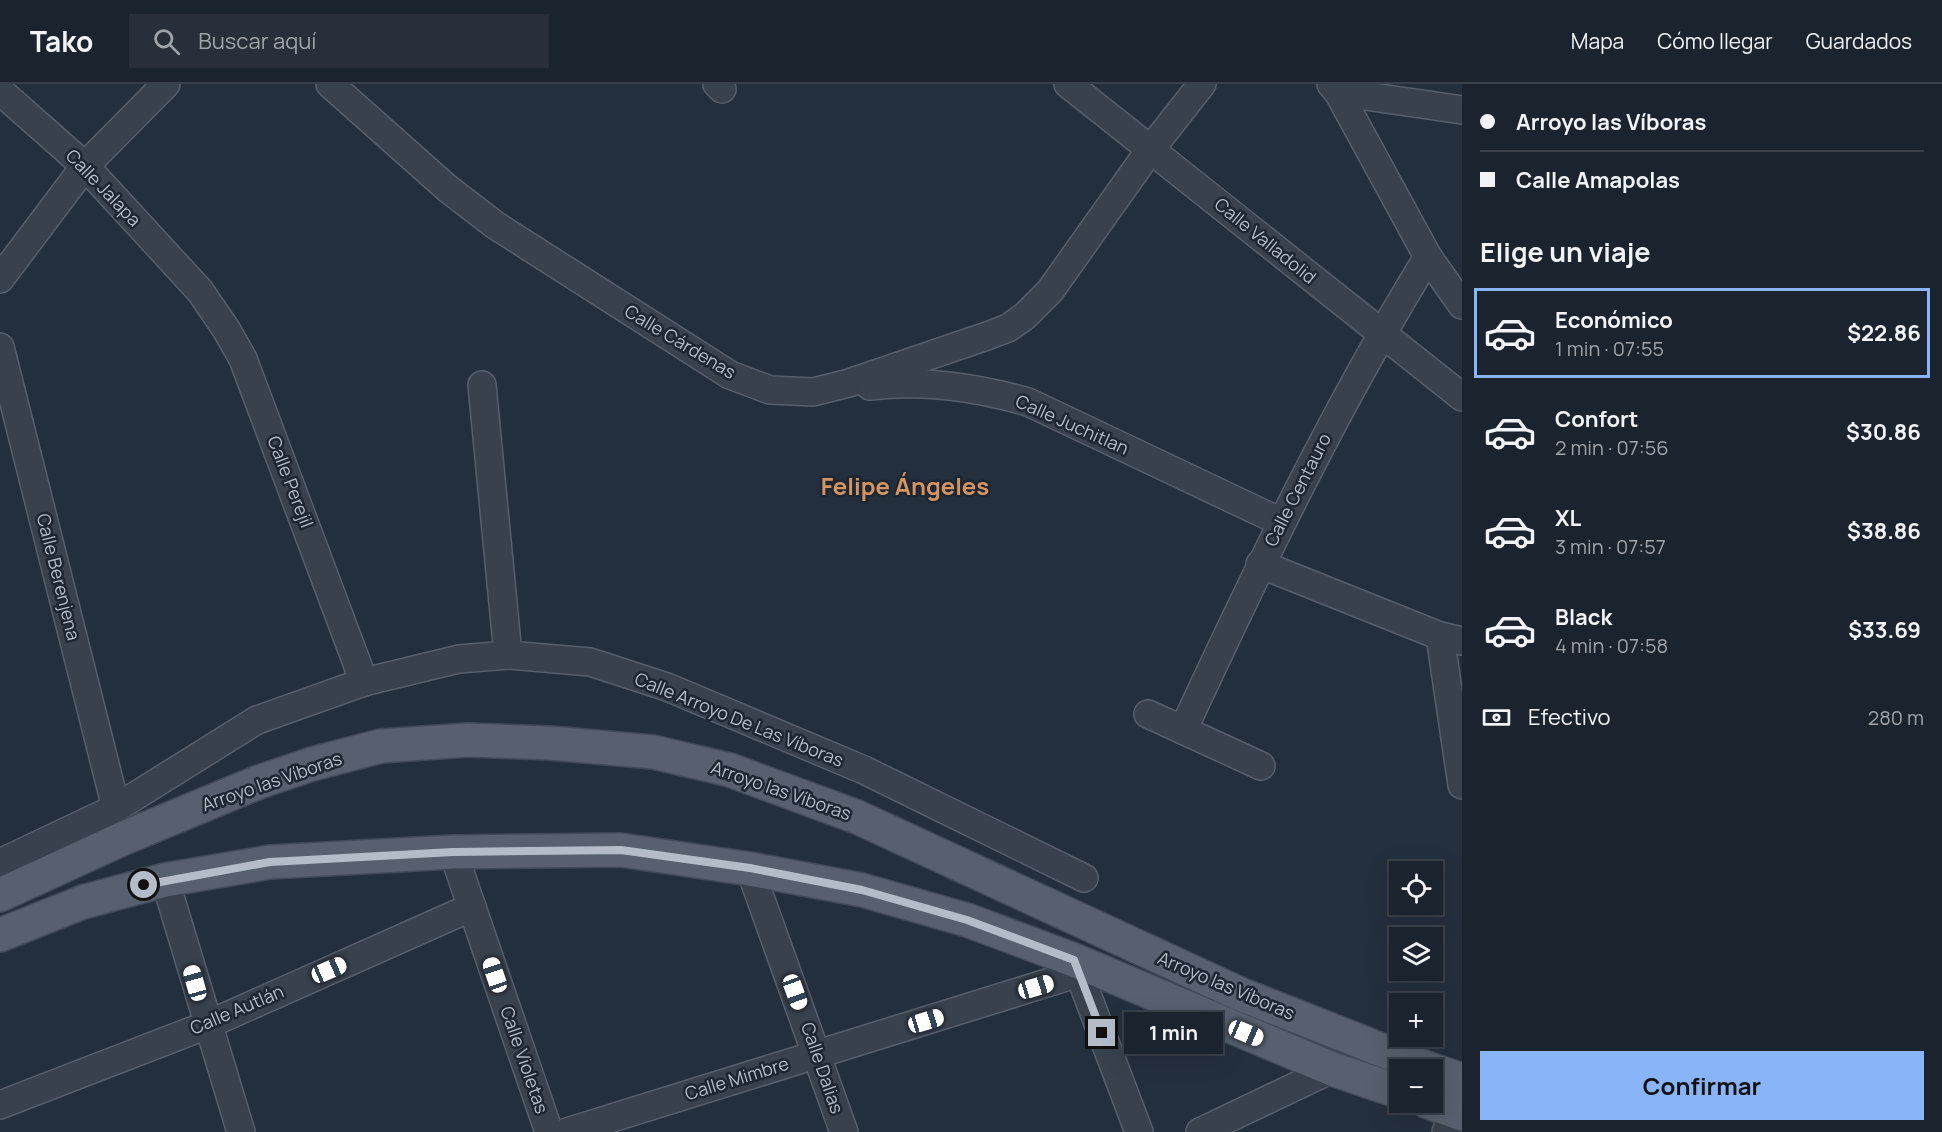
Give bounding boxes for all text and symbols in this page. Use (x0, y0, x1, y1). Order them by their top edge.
search box (129, 14, 549, 68)
text: Tako (30, 22, 93, 60)
icon: search (150, 25, 183, 58)
text: Buscar aquí (198, 26, 316, 56)
text: Mapa (1571, 27, 1624, 55)
text: Cómo llegar (1657, 27, 1773, 55)
text: Guardados (1806, 27, 1912, 55)
text: Arroyo las Víboras (1516, 107, 1706, 137)
street label: Calle Jalapa (61, 144, 147, 231)
text: Calle Amapolas (1516, 165, 1680, 195)
street label: Calle Valladolid (1210, 192, 1321, 289)
text: Elige un viaje (1480, 233, 1651, 270)
street label: Calle Cárdenas (620, 298, 741, 384)
text: Económico (1555, 305, 1673, 335)
icon: car (1483, 306, 1537, 360)
text: $22.86 (1847, 318, 1921, 348)
text: 1 min · 07:55 (1555, 335, 1664, 362)
street label: Calle Juchitlan (1012, 388, 1133, 460)
text: Confort (1555, 404, 1638, 434)
icon: car (1483, 405, 1537, 459)
text: $30.86 (1846, 417, 1921, 447)
street label: Calle Centauro (1258, 429, 1336, 550)
street label: Calle Perejil (262, 432, 319, 531)
text: 2 min · 07:56 (1555, 434, 1669, 461)
district label: Felipe Ángeles (821, 469, 989, 502)
text: XL (1555, 503, 1581, 533)
icon: car (1483, 504, 1537, 558)
street label: Calle Berenjena (32, 511, 86, 643)
text: $38.86 (1847, 516, 1921, 546)
text: 3 min · 07:57 (1555, 533, 1666, 560)
text: Black (1555, 602, 1612, 632)
icon: car (1483, 603, 1537, 657)
text: $33.69 (1848, 615, 1921, 645)
text: 4 min · 07:58 (1555, 632, 1668, 659)
street label: Calle Arroyo De Las Víboras (631, 666, 847, 772)
icon: cash (1480, 701, 1513, 734)
text: Efectivo (1528, 702, 1611, 732)
text: 280 m (1868, 704, 1924, 731)
street label: Arroyo las Víboras (198, 746, 345, 816)
street label: Arroyo las Víboras (708, 755, 855, 825)
map controls (1389, 861, 1443, 1113)
button: locate (1389, 861, 1443, 915)
route start (130, 871, 157, 898)
button: layers (1389, 927, 1443, 981)
street label: Arroyo las Víboras (1154, 945, 1299, 1025)
car (309, 954, 349, 986)
car (481, 955, 509, 995)
car (181, 963, 209, 1003)
car (780, 972, 810, 1012)
car (1016, 973, 1056, 1001)
street label: Calle Autlán (186, 979, 287, 1040)
button: + (1389, 993, 1443, 1047)
street label: Calle Violetas (495, 1003, 555, 1117)
car (906, 1007, 946, 1035)
callout: 1 min (1123, 1012, 1222, 1054)
car (1226, 1018, 1266, 1048)
street label: Calle Dalias (796, 1019, 850, 1117)
route end (1088, 1019, 1115, 1046)
text: 1 min (1149, 1019, 1198, 1046)
street label: Calle Mimbre (682, 1051, 792, 1105)
button: Confirmar (1480, 1051, 1924, 1120)
button: − (1389, 1059, 1443, 1113)

